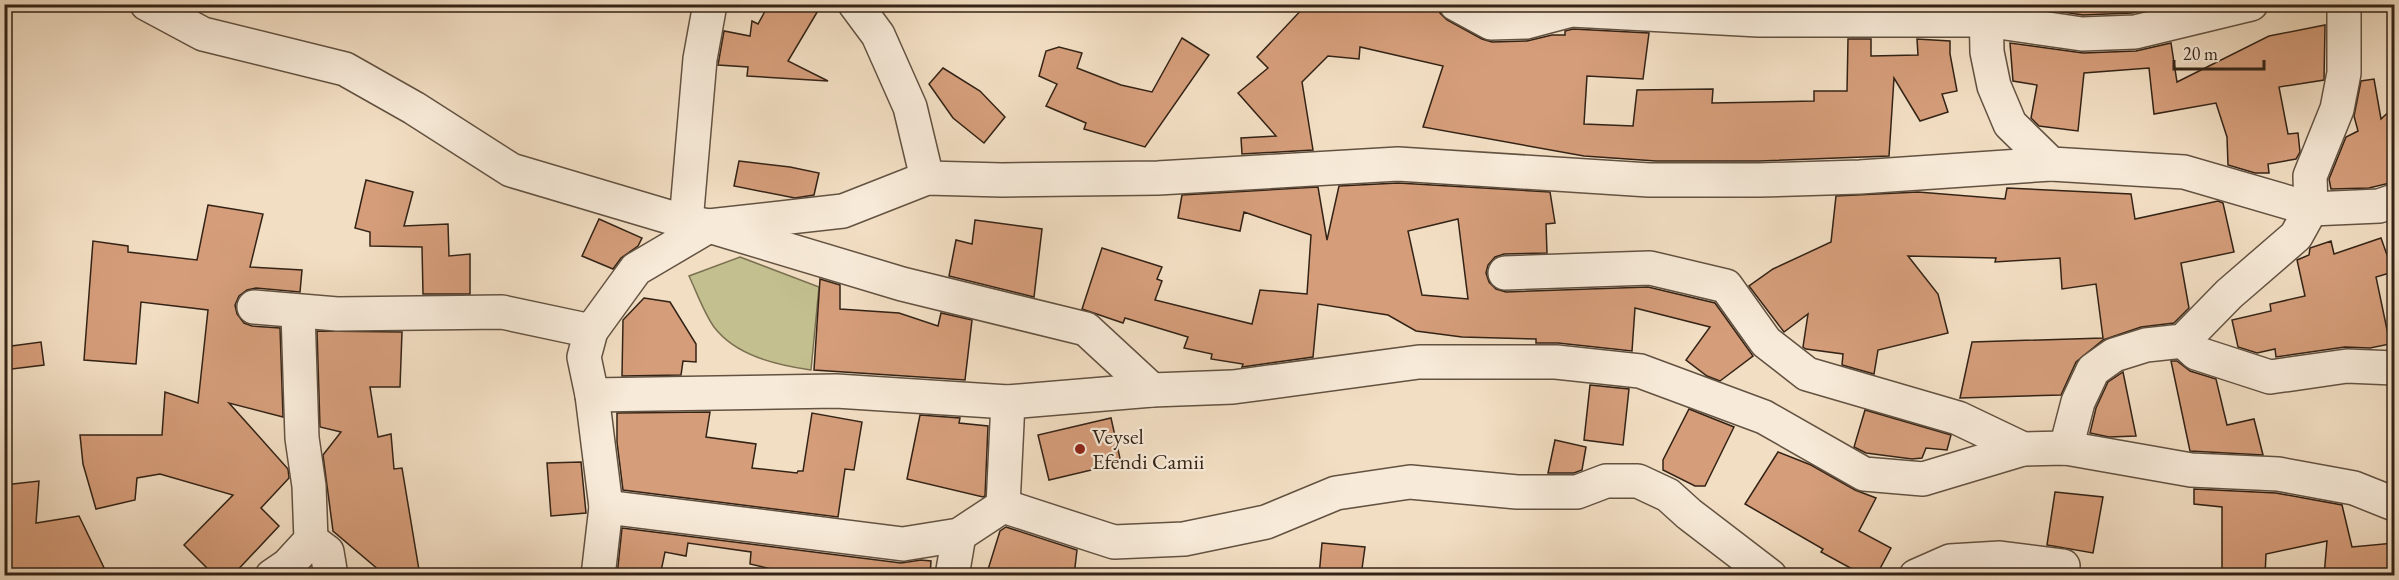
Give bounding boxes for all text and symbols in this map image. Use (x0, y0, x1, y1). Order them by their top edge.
scale bar (2174, 33, 2264, 71)
text: 20 m (2183, 42, 2218, 65)
place label: Veysel Efendi Camii (1092, 422, 1204, 476)
marker: Veysel Efendi Camii (1073, 442, 1087, 456)

